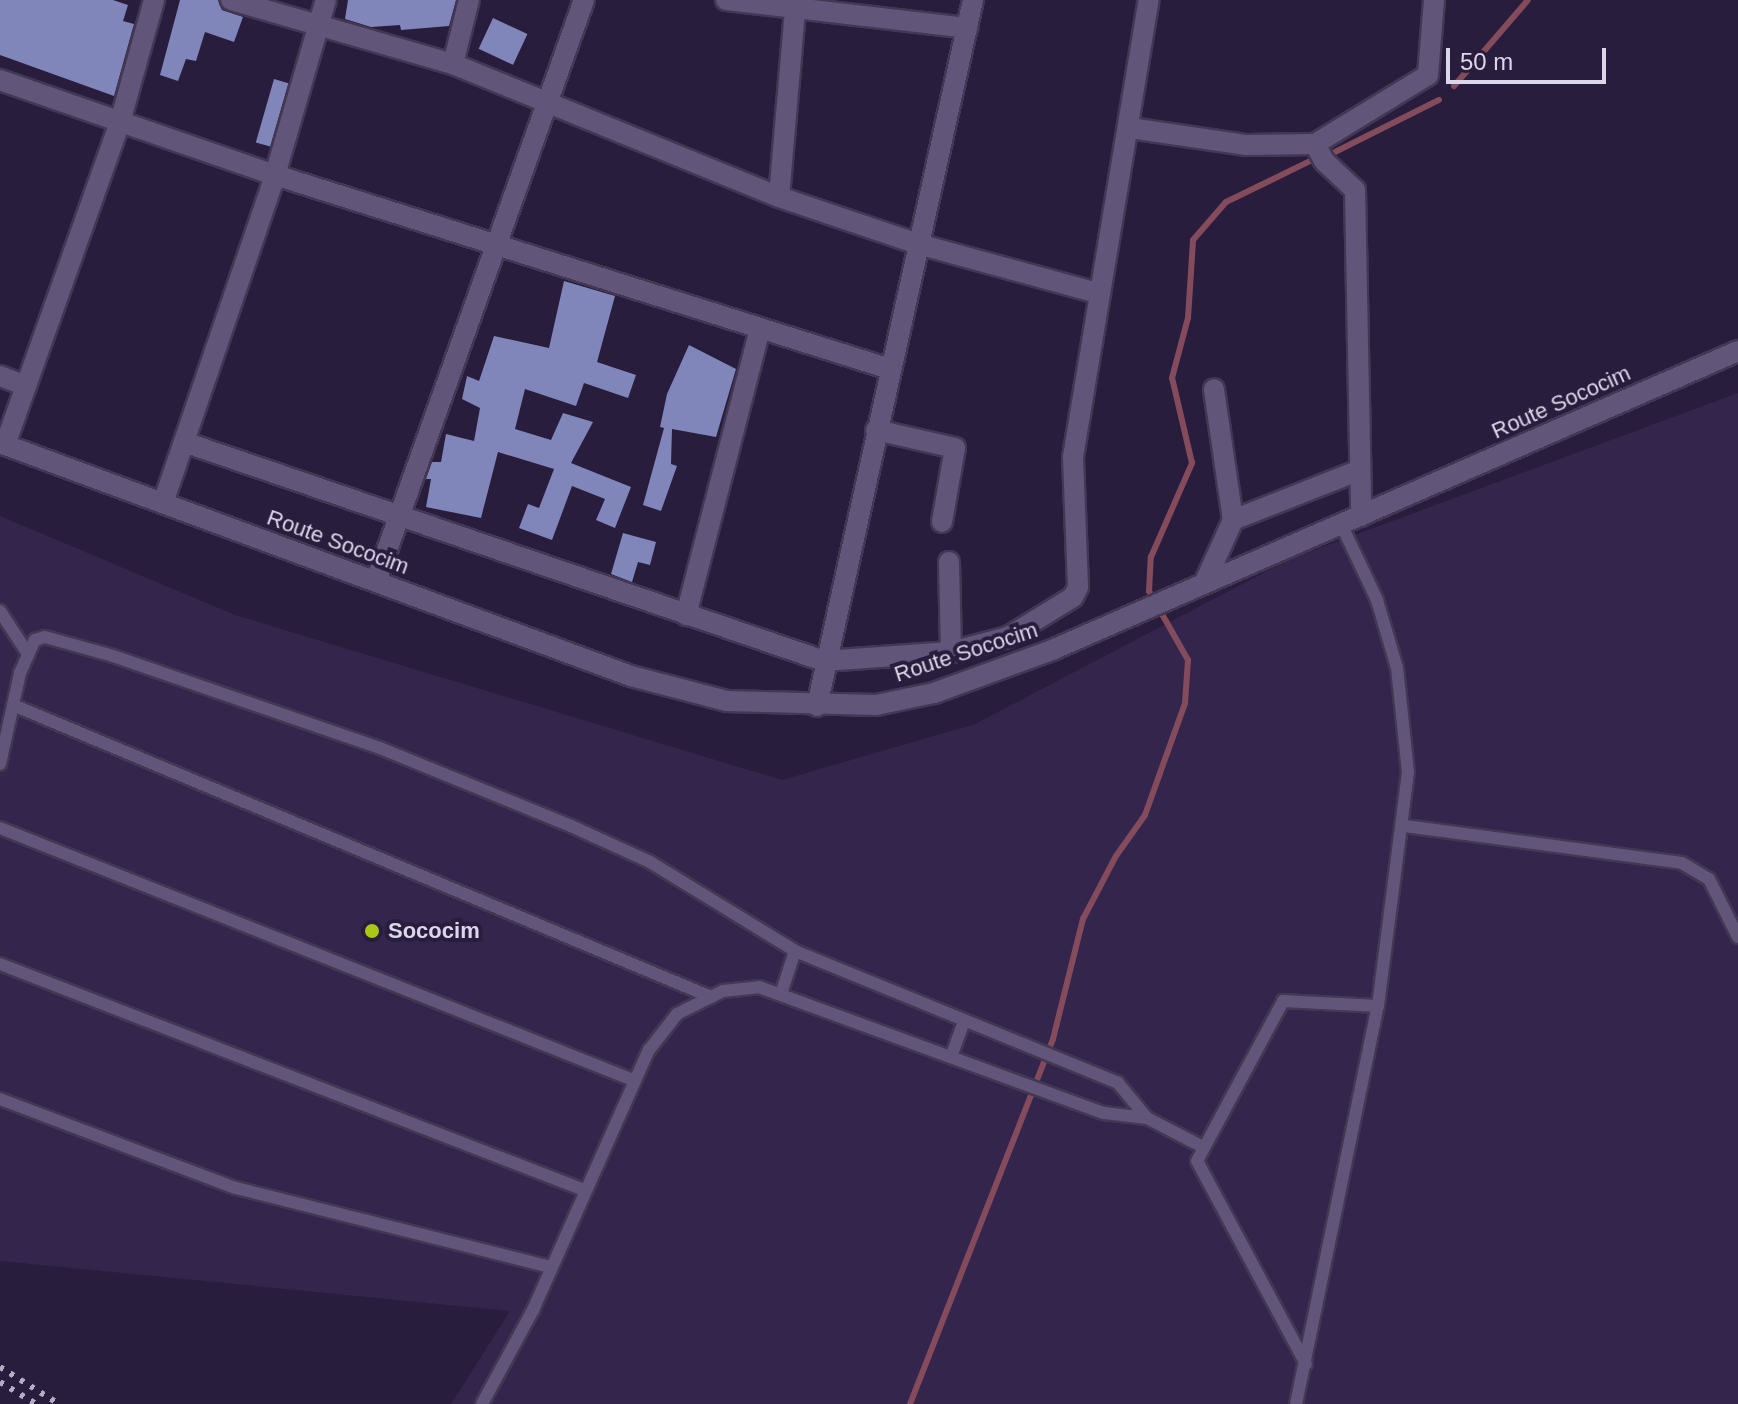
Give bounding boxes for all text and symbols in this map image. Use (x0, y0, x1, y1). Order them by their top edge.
scale bar (1450, 32, 1610, 82)
text: 50 m (1460, 48, 1513, 75)
street label: Route Sococim (1487, 360, 1635, 444)
street label: Route Sococim (263, 504, 413, 580)
street label: Route Sococim (891, 616, 1041, 688)
place label: Sococim (388, 918, 480, 944)
marker: Sococim (363, 922, 381, 940)

